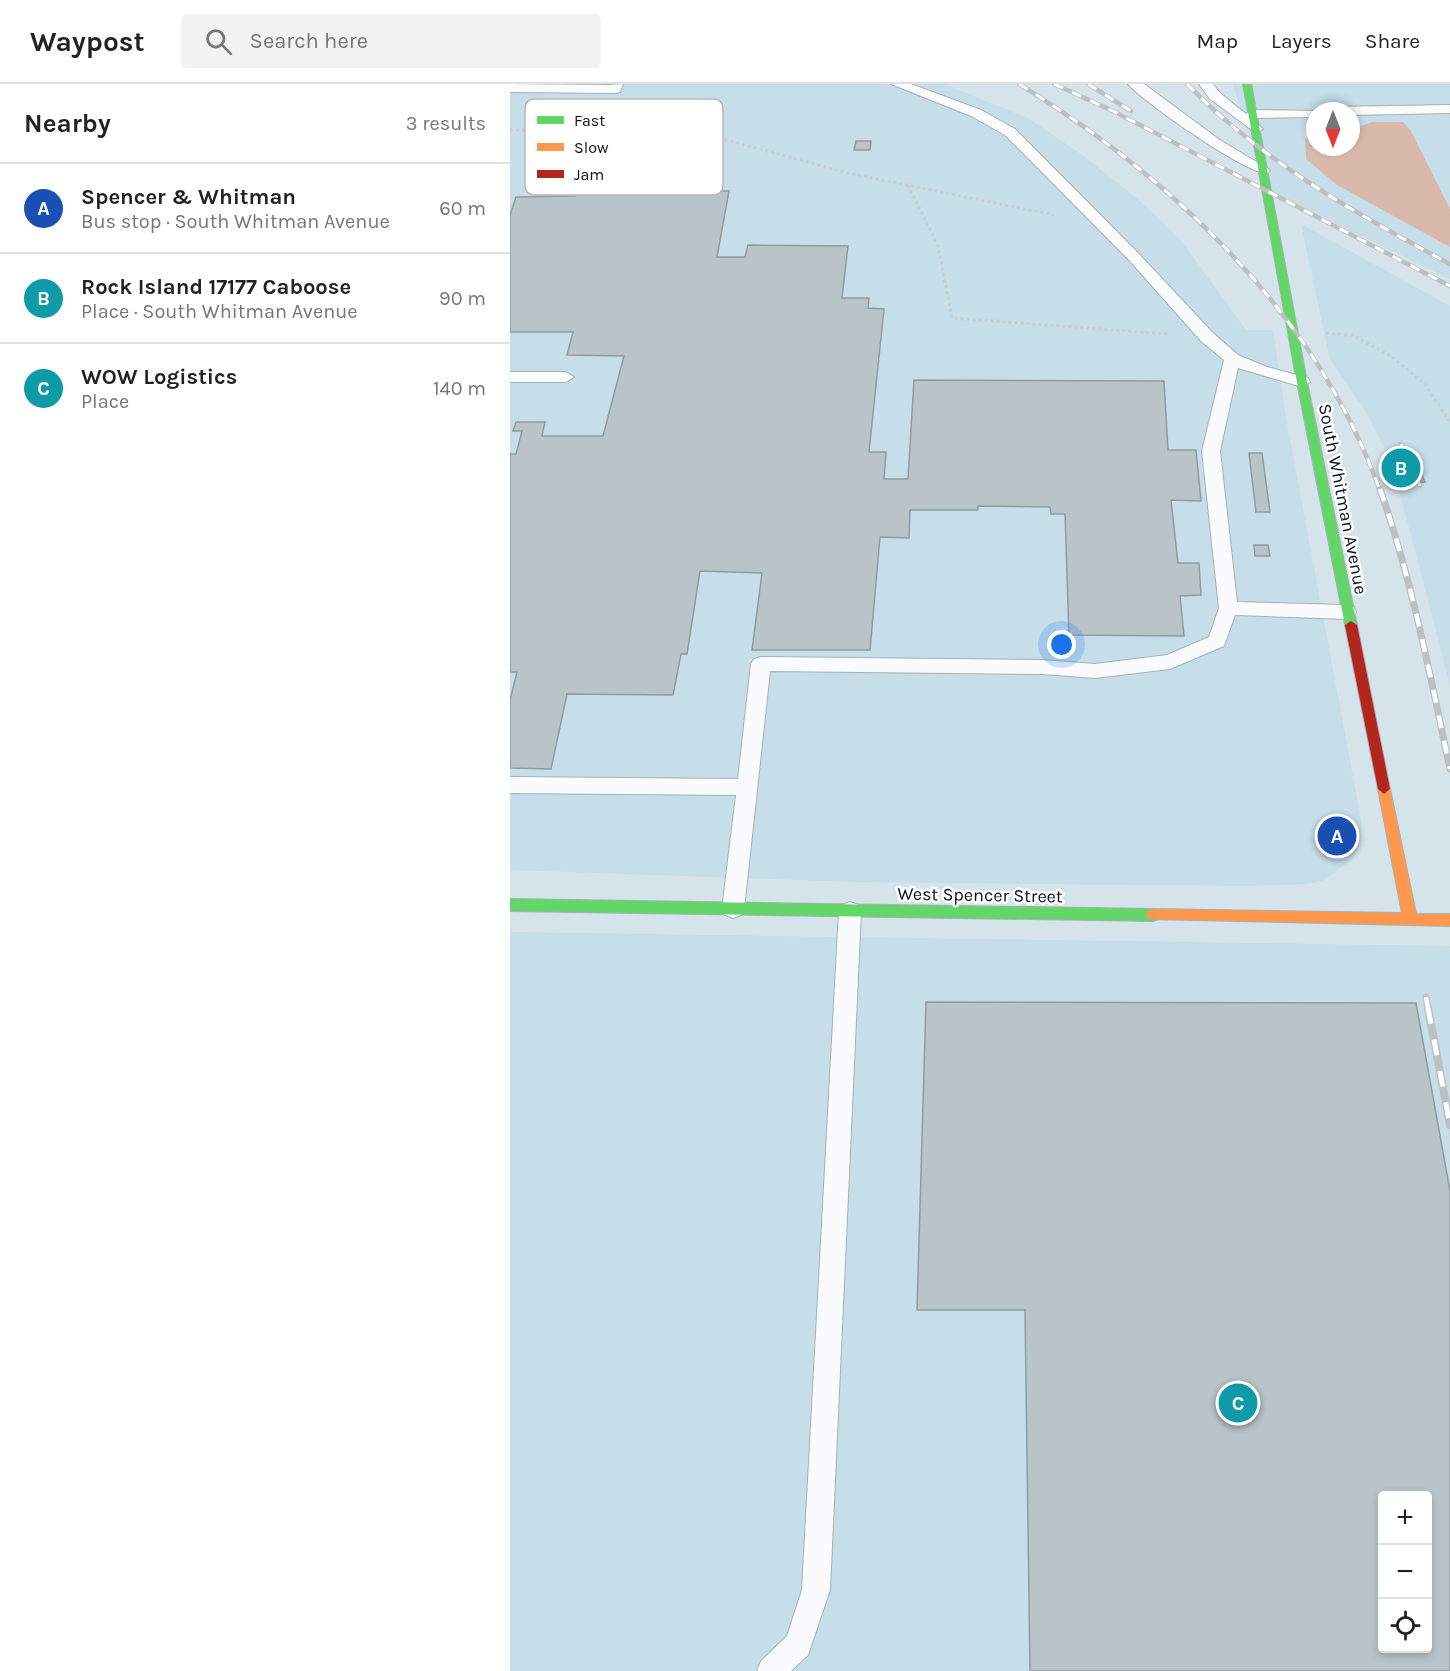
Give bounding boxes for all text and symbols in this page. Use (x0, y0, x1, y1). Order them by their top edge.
search box (181, 14, 601, 68)
text: Waypost (30, 25, 145, 58)
icon: search (202, 25, 235, 58)
text: Search here (250, 28, 368, 54)
text: Map (1196, 29, 1238, 53)
text: Layers (1271, 29, 1332, 53)
text: Share (1365, 29, 1420, 53)
legend (525, 99, 723, 195)
north arrow (1306, 102, 1360, 156)
text: Nearby (24, 108, 111, 139)
text: Fast (574, 111, 605, 130)
text: 3 results (406, 112, 486, 135)
text: Slow (574, 138, 609, 157)
text: Jam (574, 165, 604, 184)
text: Spencer & Whitman (81, 184, 296, 210)
text: A (37, 197, 50, 220)
text: 60 m (439, 197, 486, 220)
text: Bus stop · South Whitman Avenue (81, 210, 390, 233)
text: Rock Island 17177 Caboose (81, 274, 351, 300)
text: B (37, 287, 50, 310)
text: 90 m (439, 287, 486, 310)
text: Place · South Whitman Avenue (81, 300, 358, 323)
text: WOW Logistics (81, 364, 237, 390)
text: C (37, 377, 50, 400)
text: 140 m (433, 377, 486, 400)
text: Place (81, 390, 129, 413)
street label: South Whitman Avenue (1314, 402, 1372, 596)
pin: B (1382, 446, 1420, 490)
your location (1047, 630, 1076, 659)
pin: A (1318, 814, 1356, 858)
street label: West Spencer Street (897, 883, 1063, 907)
pin: C (1218, 1380, 1258, 1426)
map controls (1378, 1491, 1432, 1653)
button: + (1378, 1491, 1432, 1545)
button: − (1378, 1545, 1432, 1599)
button: locate (1378, 1599, 1432, 1653)

